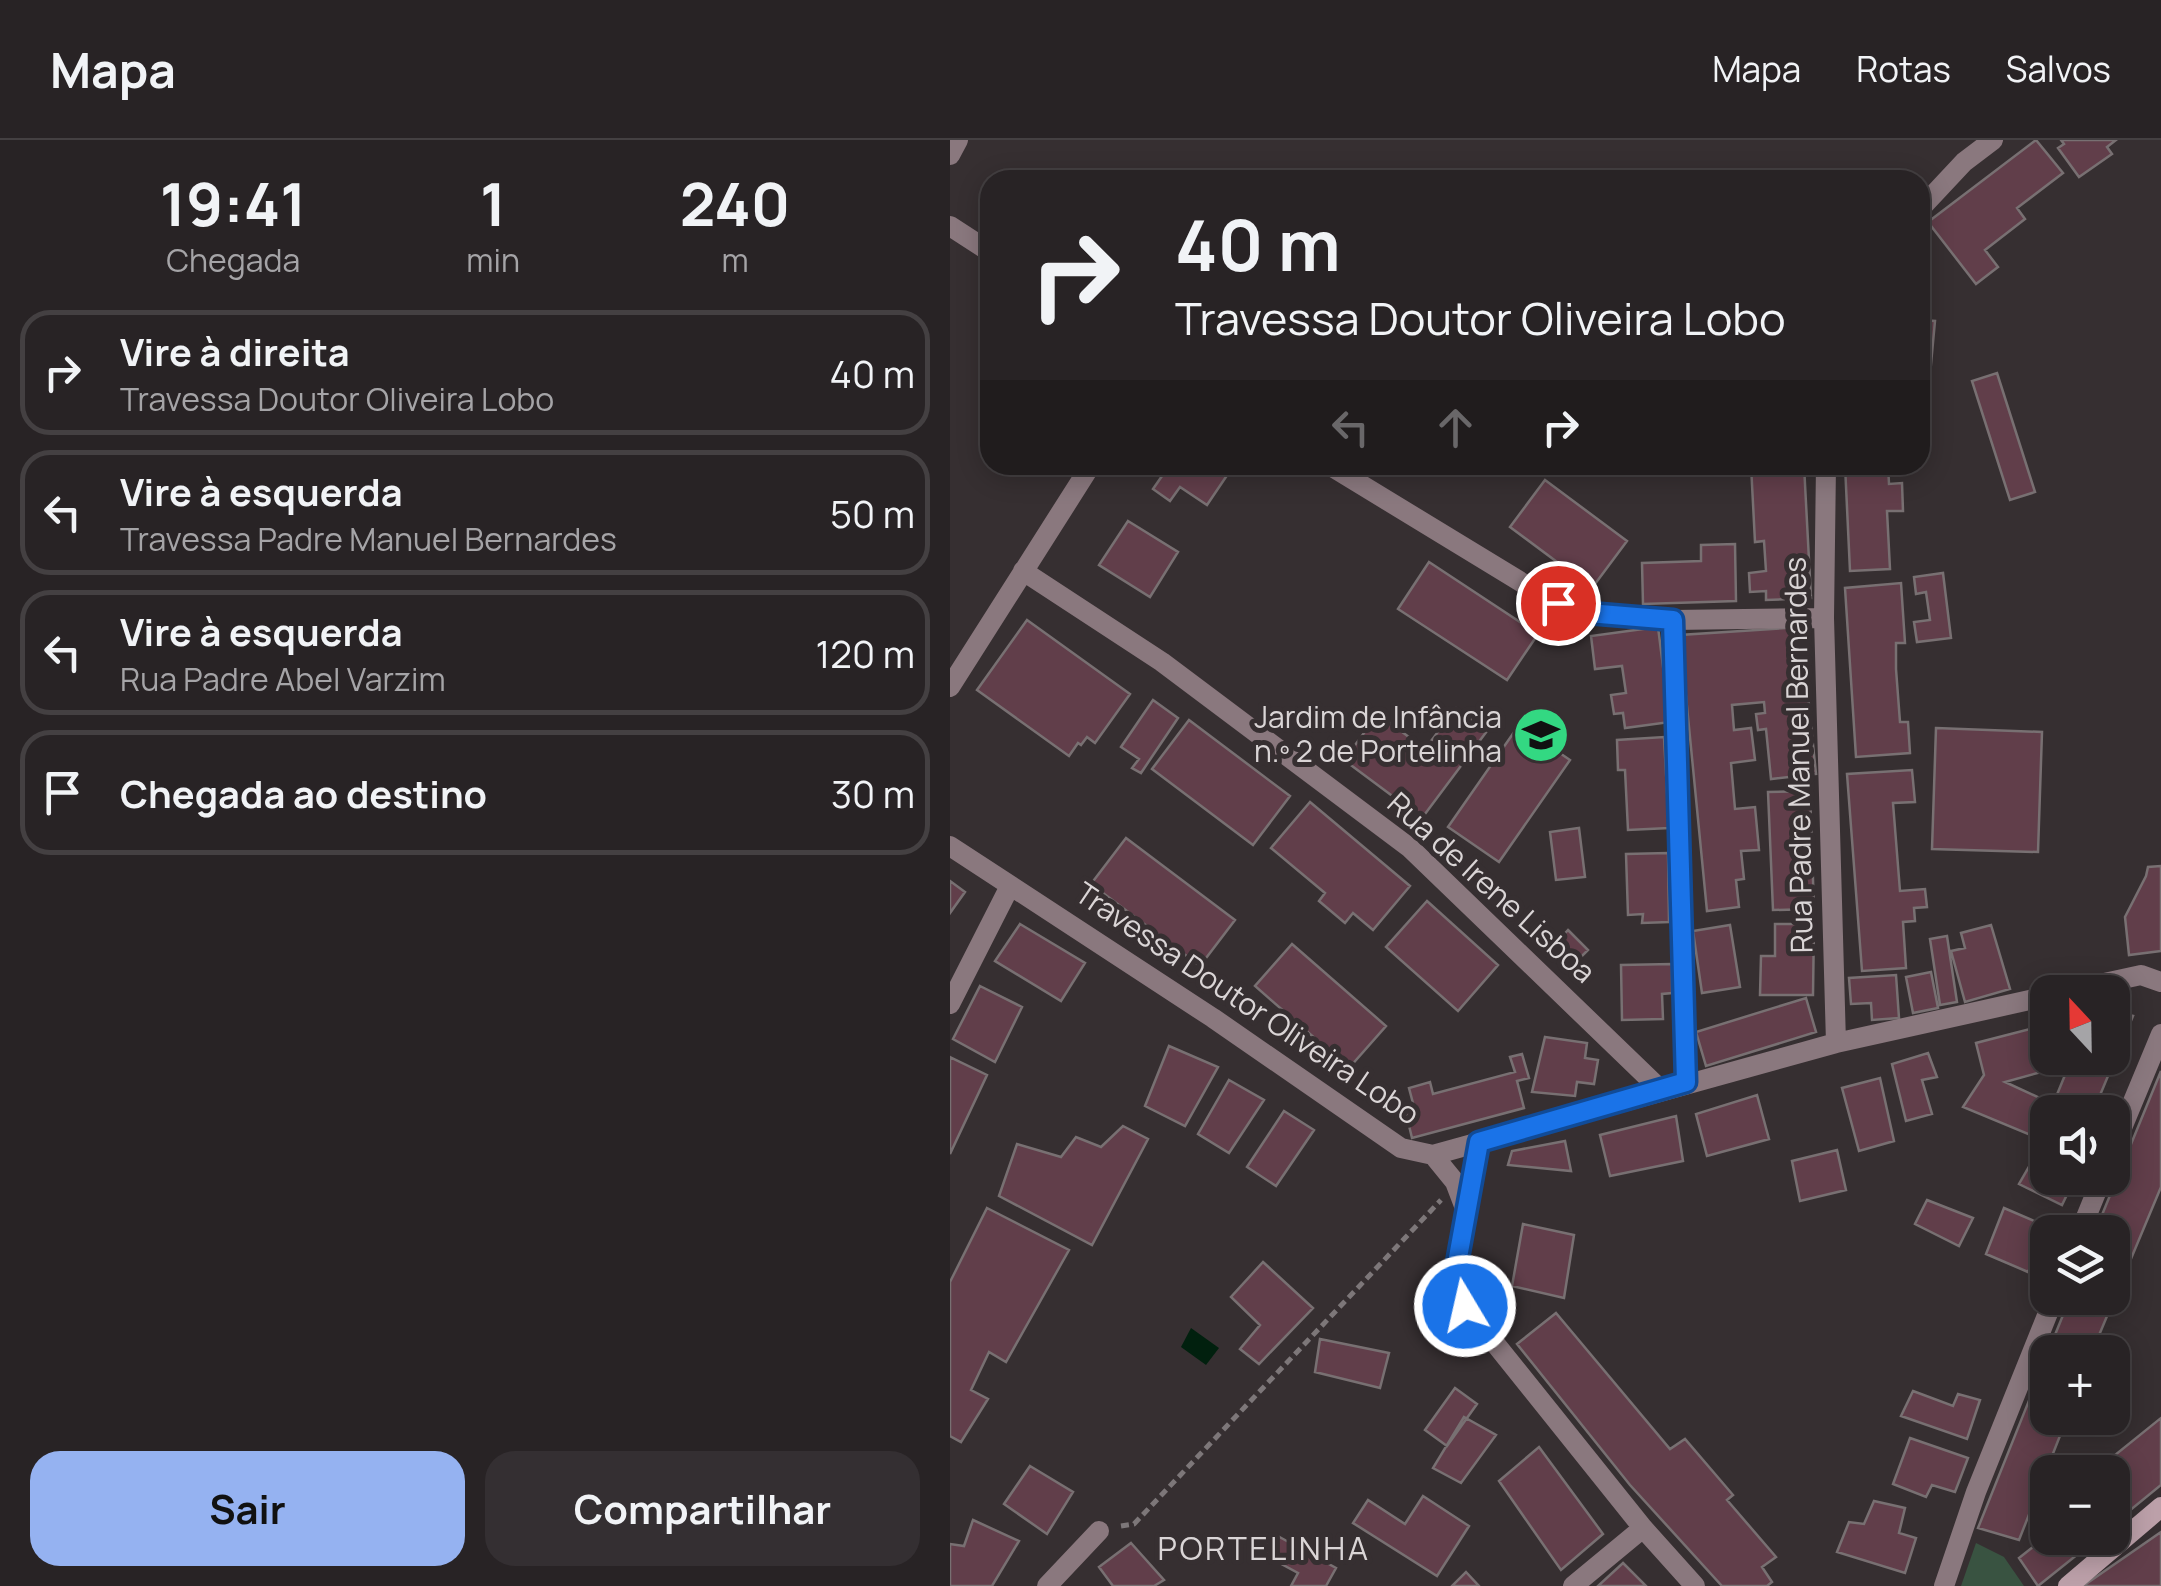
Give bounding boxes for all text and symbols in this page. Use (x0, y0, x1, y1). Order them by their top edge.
text: Mapa (50, 37, 176, 102)
text: Mapa (1712, 45, 1801, 93)
text: Rotas (1856, 45, 1951, 93)
text: Salvos (2006, 45, 2111, 93)
text: 19:41 (160, 162, 307, 244)
text: 1 (480, 162, 506, 244)
text: 240 (680, 162, 790, 244)
text: 40 m (1175, 196, 1341, 292)
icon: right (1010, 210, 1140, 340)
text: Chegada (166, 238, 300, 282)
text: min (466, 238, 520, 282)
text: m (721, 238, 749, 282)
text: Travessa Doutor Oliveira Lobo (1175, 287, 1786, 349)
text: Vire à direita (120, 325, 350, 377)
icon: right (35, 345, 90, 400)
text: 40 m (830, 347, 915, 399)
text: Travessa Doutor Oliveira Lobo (120, 377, 554, 421)
icon: left (1323, 400, 1378, 455)
icon: ahead (1428, 400, 1483, 455)
icon: right (1533, 400, 1588, 455)
text: Vire à esquerda (120, 465, 403, 517)
icon: left (35, 485, 90, 540)
text: 50 m (830, 487, 915, 539)
text: Travessa Padre Manuel Bernardes (120, 517, 617, 561)
street label: Rua Padre Manuel Bernardes (1774, 557, 1821, 953)
pin (1516, 561, 1601, 646)
icon: arrive (1531, 576, 1586, 631)
text: Vire à esquerda (120, 605, 403, 657)
icon: left (35, 625, 90, 680)
text: 120 m (816, 627, 915, 679)
text: Rua Padre Abel Varzim (120, 657, 446, 701)
place label: Jardim de Infância n.º 2 de Portelinha (1254, 696, 1502, 771)
school or university icon: Jardim de Infância n.º 2 de Portelinha (1511, 705, 1571, 765)
icon: arrive (35, 765, 90, 820)
text: Chegada ao destino (120, 767, 487, 819)
text: 30 m (831, 767, 915, 819)
street label: Rua de Irene Lisboa (1379, 782, 1605, 991)
street label: Travessa Doutor Oliveira Lobo (1068, 872, 1428, 1134)
north arrow (2030, 975, 2130, 1075)
map controls (2030, 975, 2130, 1555)
button: sound (2030, 1095, 2130, 1195)
button: layers (2030, 1215, 2130, 1315)
position arrow (1413, 1254, 1517, 1358)
button: + (2030, 1335, 2130, 1435)
button: Sair (30, 1451, 465, 1566)
button: Compartilhar (485, 1451, 920, 1566)
button: − (2030, 1455, 2130, 1555)
district label: PORTELINHA (1158, 1526, 1370, 1570)

